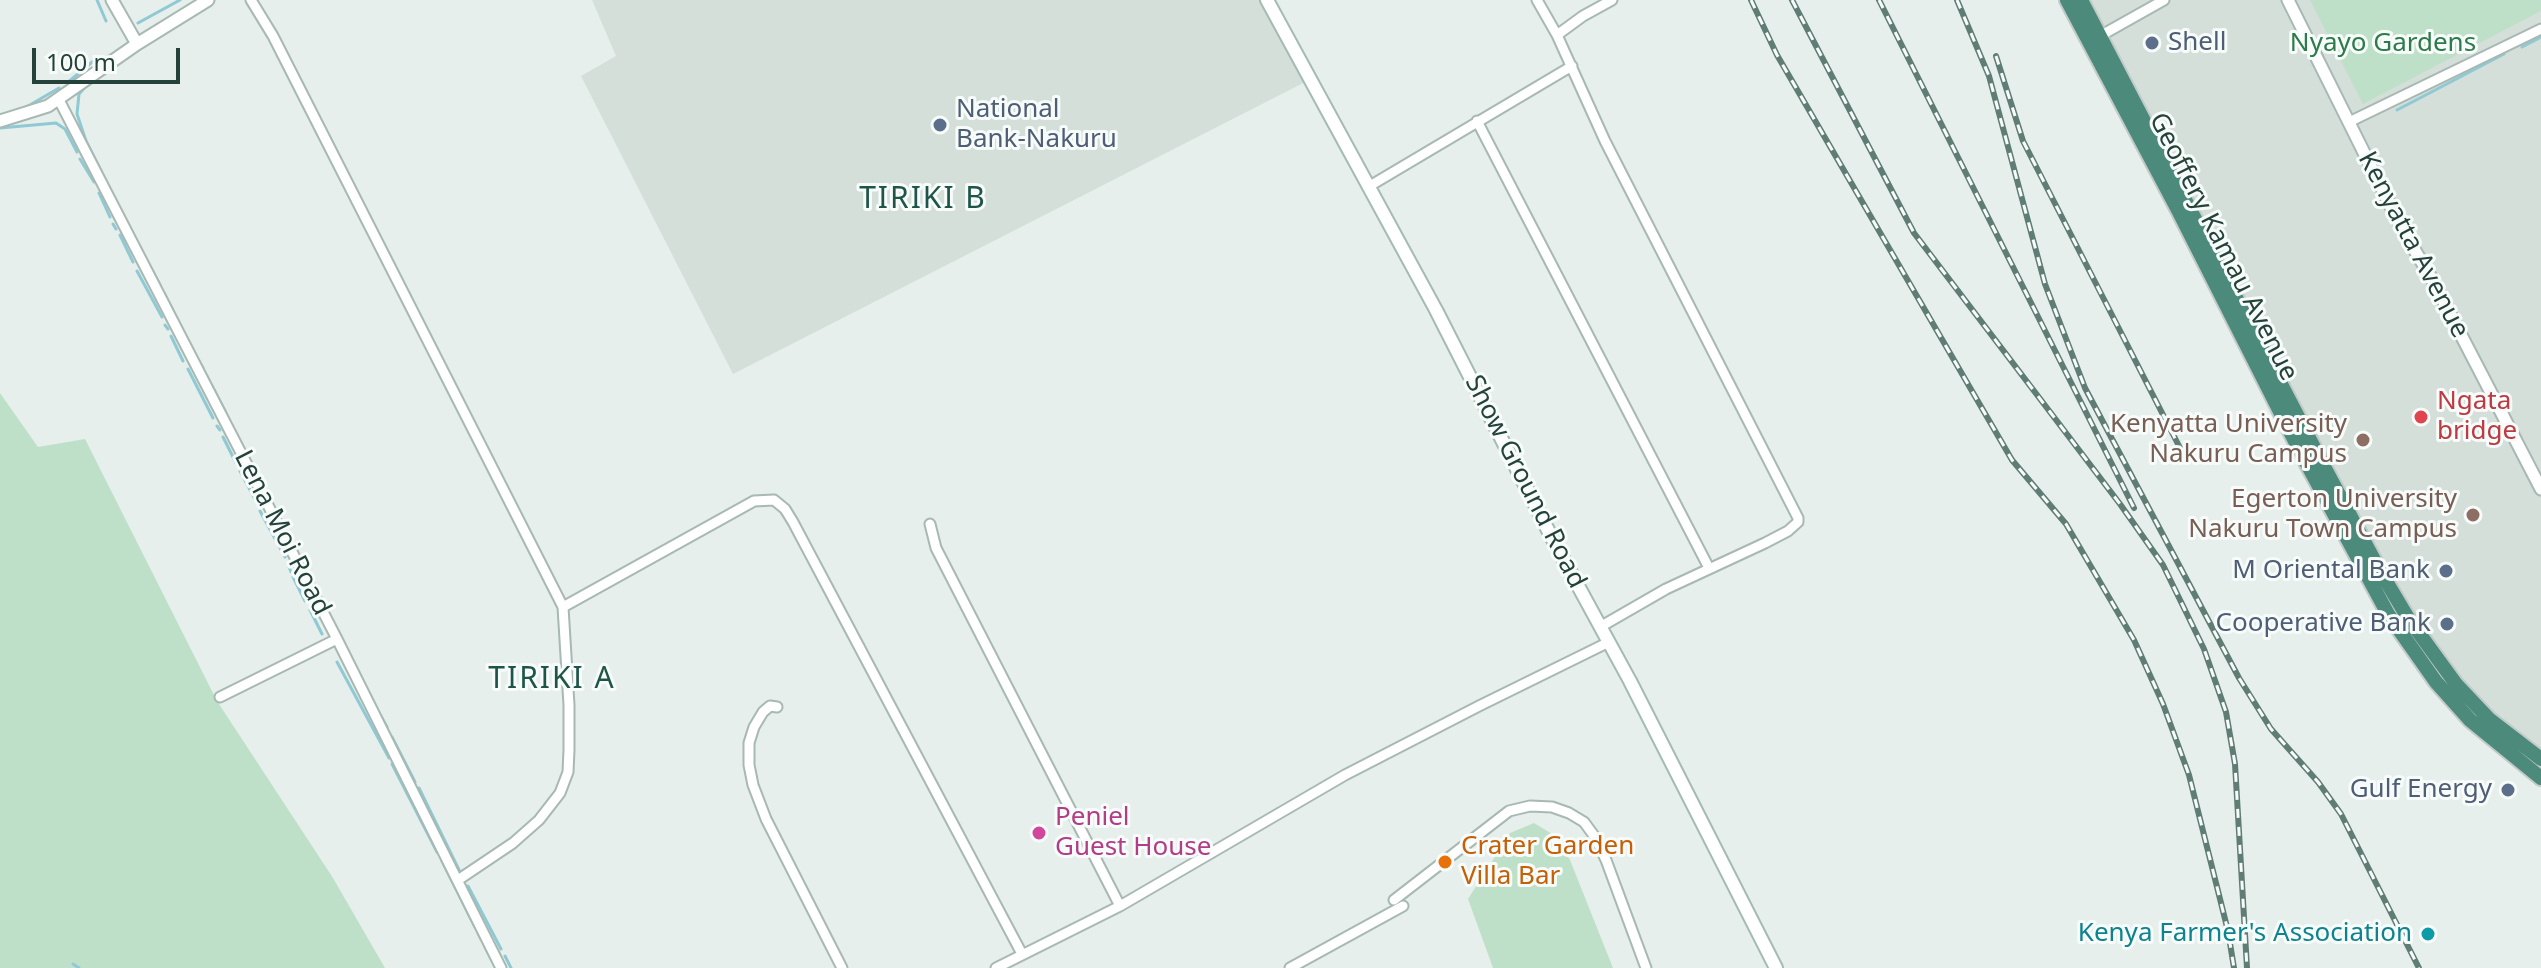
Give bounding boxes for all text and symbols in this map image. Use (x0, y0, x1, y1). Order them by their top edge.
place label: Shell (2168, 27, 2226, 59)
park label: Nyayo Gardens (2290, 28, 2476, 60)
scale bar (36, 32, 184, 82)
marker: Shell (2143, 34, 2161, 52)
text: 100 m (46, 45, 116, 78)
place label: National Bank-Nakuru (956, 94, 1117, 156)
street label: Geoffery Kamau Avenue (2142, 108, 2304, 386)
marker: National Bank-Nakuru (931, 116, 949, 134)
street label: Kenyatta Avenue (2351, 147, 2475, 343)
district label: TIRIKI B (859, 181, 987, 217)
street label: Show Ground Road (1458, 370, 1592, 594)
place label: Ngata bridge (2437, 386, 2517, 448)
marker: Ngata bridge (2412, 408, 2430, 426)
place label: Kenyatta University Nakuru Campus (2110, 409, 2347, 470)
marker: Kenyatta University Nakuru Campus (2354, 431, 2372, 449)
street label: Lena Moi Road (227, 445, 337, 621)
place label: Egerton University Nakuru Town Campus (2188, 484, 2457, 546)
marker: Egerton University Nakuru Town Campus (2464, 506, 2482, 524)
place label: M Oriental Bank (2232, 555, 2430, 587)
marker: M Oriental Bank (2437, 562, 2455, 580)
place label: Cooperative Bank (2215, 608, 2431, 640)
marker: Cooperative Bank (2438, 615, 2456, 633)
district label: TIRIKI A (488, 661, 616, 697)
place label: Gulf Energy (2350, 774, 2492, 806)
marker: Gulf Energy (2499, 781, 2517, 799)
place label: Peniel Guest House (1055, 802, 1211, 864)
marker: Peniel Guest House (1030, 824, 1048, 842)
place label: Crater Garden Villa Bar (1461, 831, 1634, 892)
marker: Crater Garden Villa Bar (1436, 853, 1454, 871)
place label: Kenya Farmer's Association (2078, 918, 2412, 950)
marker: Kenya Farmer's Association (2419, 925, 2437, 943)

